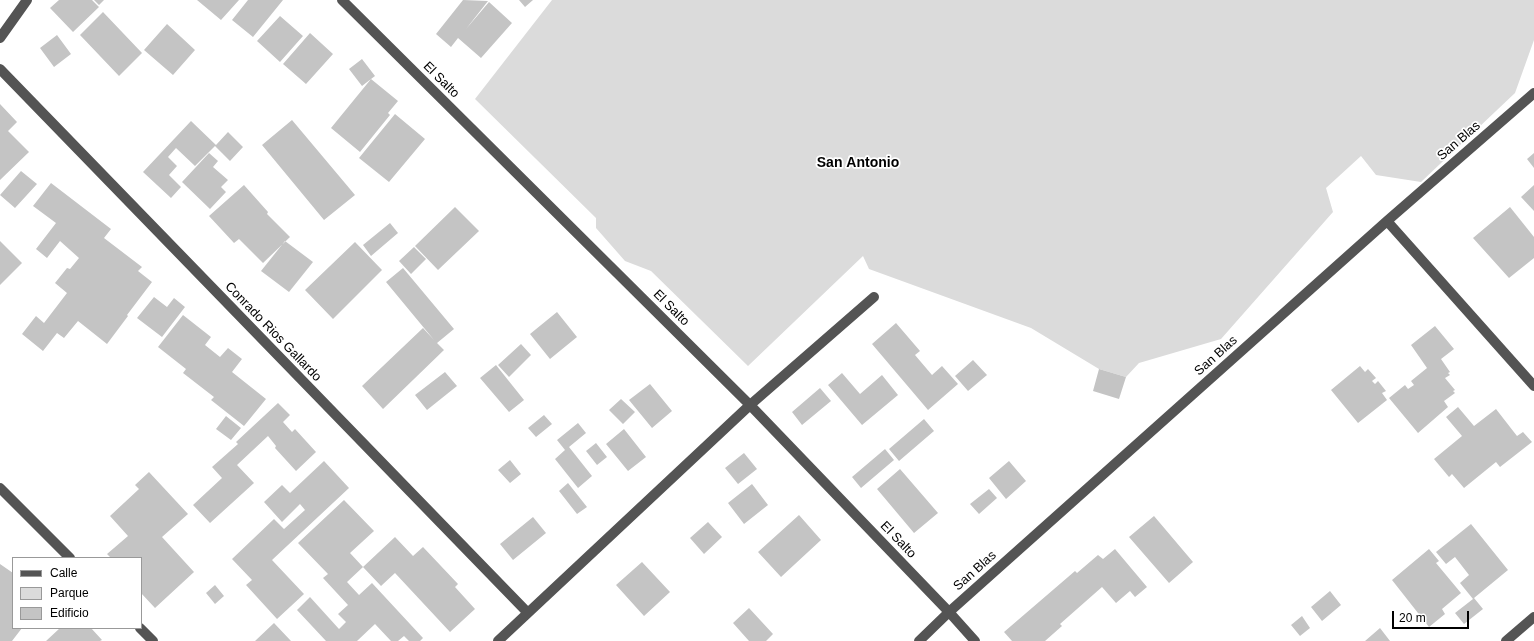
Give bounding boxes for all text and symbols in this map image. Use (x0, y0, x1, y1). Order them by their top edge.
street label: El Salto (420, 59, 462, 101)
street label: San Blas (1434, 118, 1484, 164)
district label: San Antonio (817, 155, 899, 171)
street label: Conrado Rios Gallardo (221, 279, 325, 385)
street label: El Salto (650, 287, 692, 329)
street label: San Blas (1191, 333, 1241, 379)
street label: El Salto (877, 518, 919, 562)
street label: San Blas (950, 548, 1000, 594)
legend (12, 557, 142, 629)
text: Calle (50, 566, 77, 580)
text: Parque (50, 586, 89, 600)
scale bar (1394, 603, 1471, 629)
text: Edificio (50, 606, 89, 620)
text: 20 m (1399, 611, 1426, 625)

